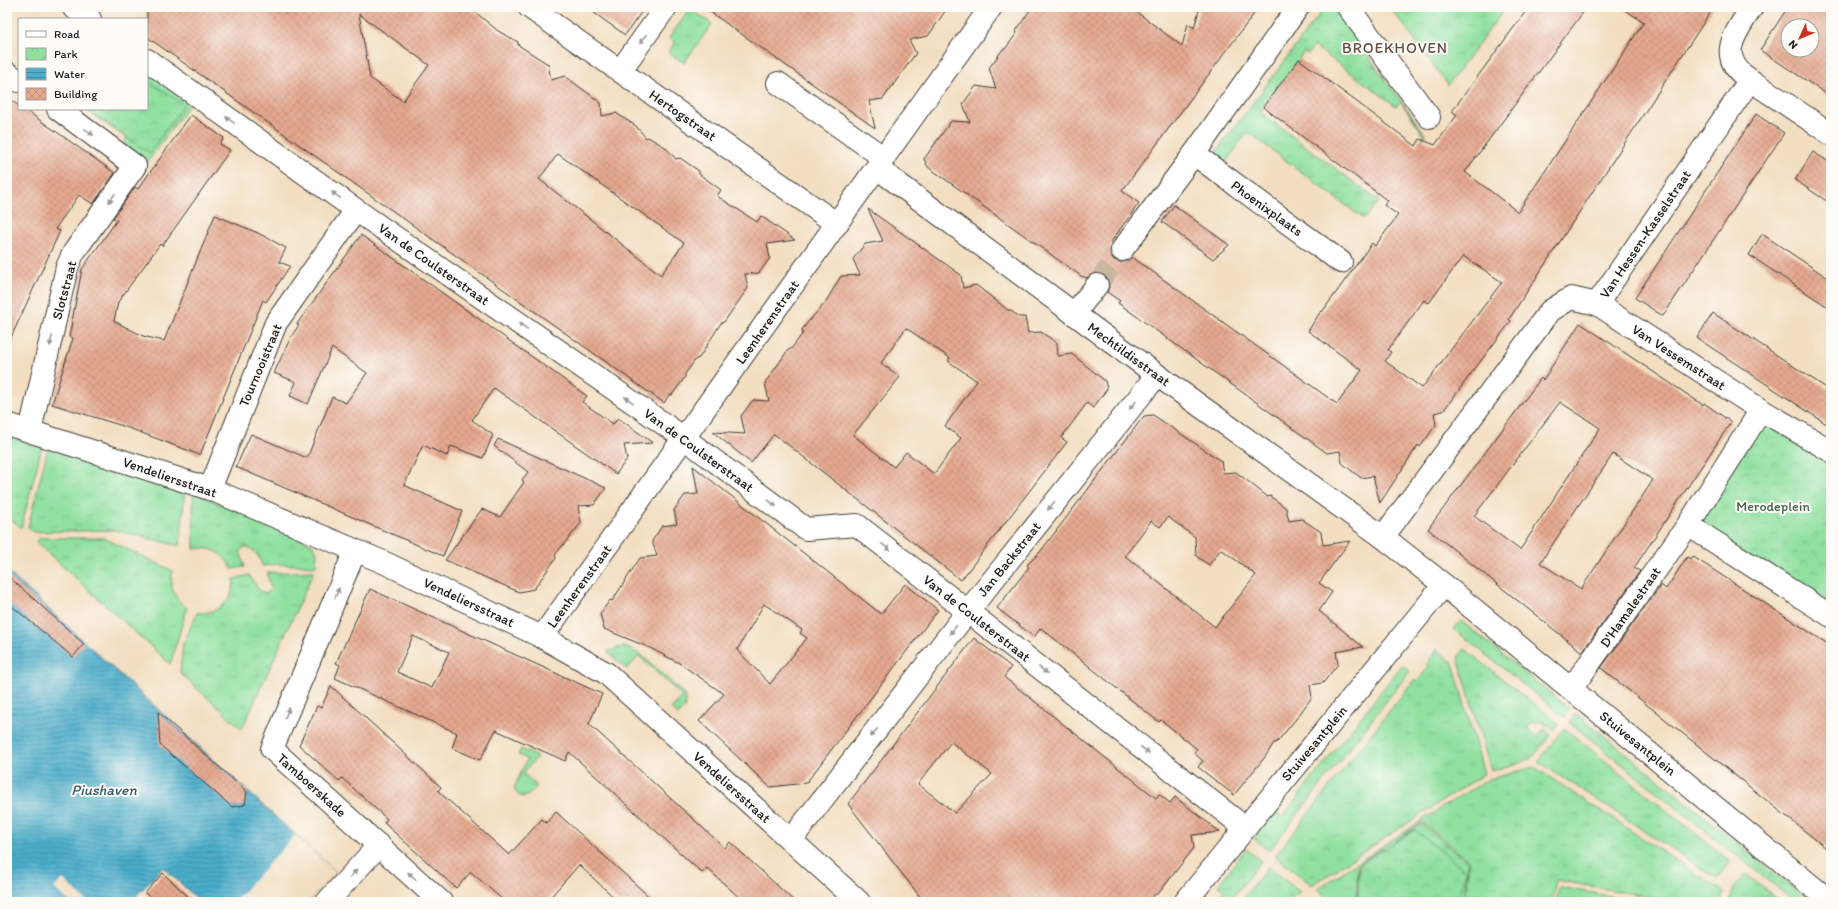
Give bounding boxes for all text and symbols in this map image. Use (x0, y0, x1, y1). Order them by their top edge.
legend (18, 18, 148, 110)
north arrow (1780, 18, 1820, 58)
text: Road (54, 27, 80, 41)
one-way arrow (639, 33, 647, 44)
text: N (1786, 37, 1800, 52)
district label: BROEKHOVEN (1342, 39, 1448, 57)
text: Park (54, 47, 78, 61)
text: Water (54, 67, 85, 81)
street label: Hertogstraat (646, 86, 720, 145)
text: Building (54, 87, 98, 101)
one-way arrow (225, 116, 235, 124)
one-way arrow (84, 128, 94, 136)
street label: Van Hessen-Kasselstraat (1596, 167, 1695, 302)
street label: Phoenixplaats (1228, 177, 1306, 240)
one-way arrow (330, 191, 341, 200)
one-way arrow (108, 193, 116, 203)
street label: Van de Coulsterstraat (375, 220, 492, 309)
street label: Slotstraat (48, 259, 81, 322)
street label: Leenherenstraat (732, 277, 803, 368)
street label: Mechtildisstraat (1084, 319, 1173, 390)
street label: Tournooistraat (235, 321, 286, 409)
street label: Van Vessemstraat (1629, 321, 1729, 394)
one-way arrow (517, 322, 528, 330)
one-way arrow (47, 334, 53, 347)
one-way arrow (624, 396, 634, 404)
one-way arrow (1128, 400, 1137, 411)
street label: Van de Coulsterstraat (640, 405, 757, 496)
street label: Vendeliersstraat (120, 453, 219, 502)
park label: Merodeplein (1736, 498, 1810, 515)
one-way arrow (766, 499, 777, 508)
one-way arrow (1047, 501, 1055, 512)
street label: Jan Backstraat (974, 519, 1045, 600)
street label: Leenherenstraat (543, 541, 615, 631)
one-way arrow (880, 543, 891, 551)
street label: D'Hamalestraat (1596, 564, 1664, 651)
street label: Van de Coulsterstraat (920, 571, 1034, 666)
street label: Vendeliersstraat (420, 574, 517, 631)
one-way arrow (334, 588, 340, 599)
one-way arrow (949, 625, 957, 635)
one-way arrow (1038, 666, 1049, 674)
street label: Stuivesantplein (1278, 702, 1351, 785)
one-way arrow (284, 707, 290, 718)
street label: Stuivesantplein (1596, 707, 1680, 780)
one-way arrow (870, 728, 878, 738)
one-way arrow (1140, 746, 1151, 755)
street label: Vendeliersstraat (689, 748, 774, 827)
street label: Tamboerskade (274, 750, 350, 821)
water label: Piushaven (71, 781, 137, 799)
one-way arrow (348, 869, 357, 879)
one-way arrow (407, 871, 417, 880)

